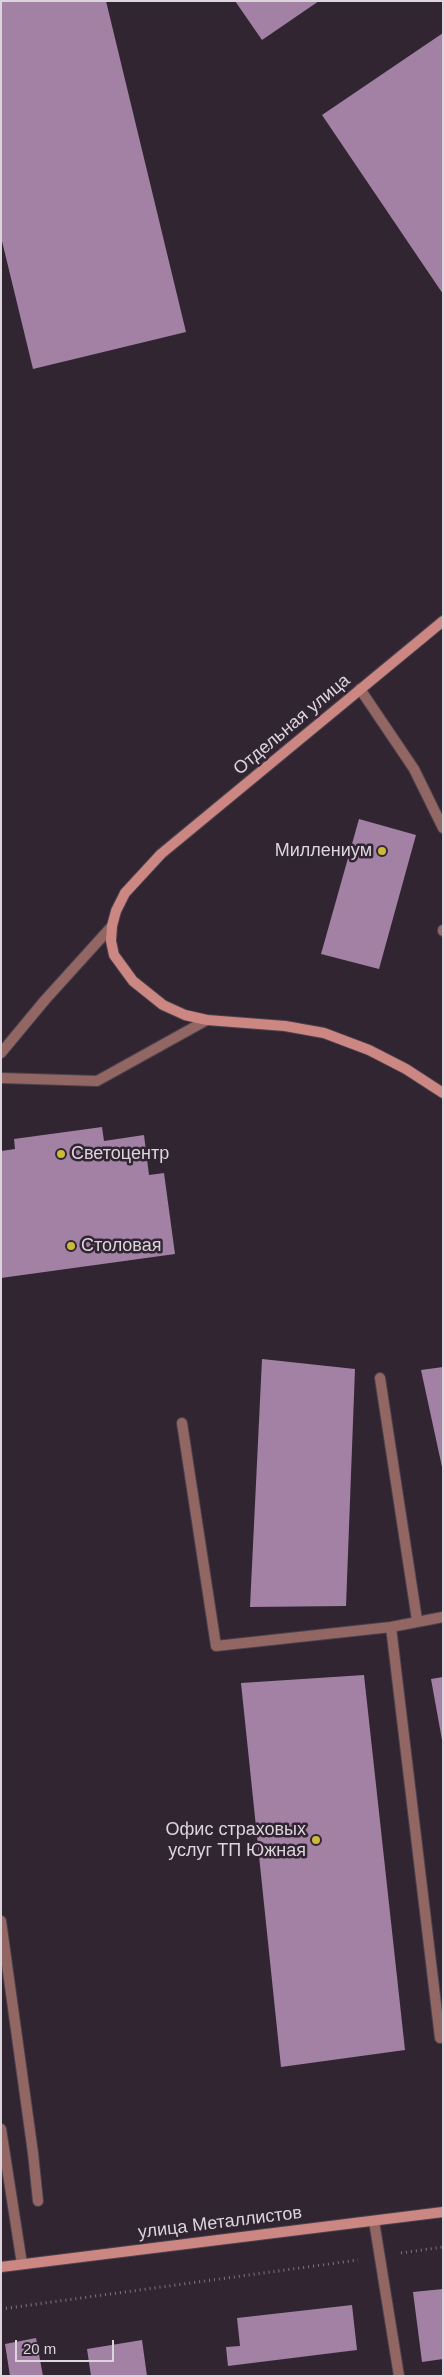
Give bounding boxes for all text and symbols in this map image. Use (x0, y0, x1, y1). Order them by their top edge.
street label: Отдельная улица (229, 670, 355, 780)
place label: Миллениум (275, 840, 372, 862)
marker: Миллениум (376, 845, 388, 857)
place label: Светоцентр (71, 1143, 169, 1165)
marker: Светоцентр (55, 1148, 67, 1160)
place label: Столовая (81, 1235, 161, 1257)
marker: Столовая (65, 1240, 77, 1252)
place label: Офис страховых услуг ТП Южная (166, 1819, 306, 1862)
marker: Офис страховых услуг ТП Южная (310, 1834, 322, 1846)
street label: улица Металлистов (137, 2202, 303, 2244)
scale bar (18, 2330, 116, 2362)
text: 20 m (23, 2340, 56, 2357)

